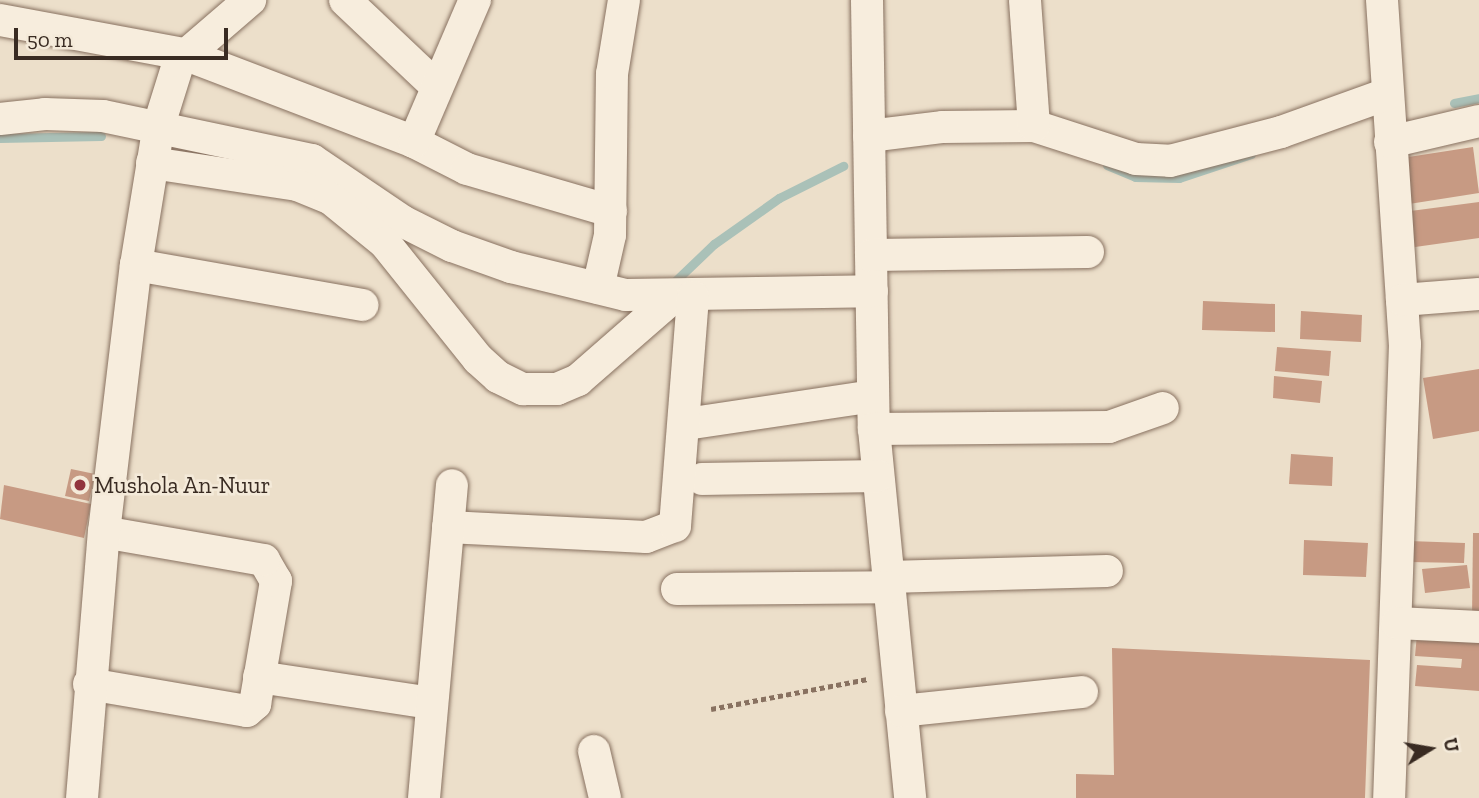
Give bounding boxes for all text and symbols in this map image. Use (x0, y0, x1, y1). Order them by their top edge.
scale bar (18, 14, 231, 58)
text: 50 m (27, 27, 73, 52)
place label: Mushola An-Nuur (94, 471, 271, 499)
marker: Mushola An-Nuur (72, 477, 88, 493)
north arrow (1395, 714, 1465, 784)
text: U (1439, 736, 1464, 754)

